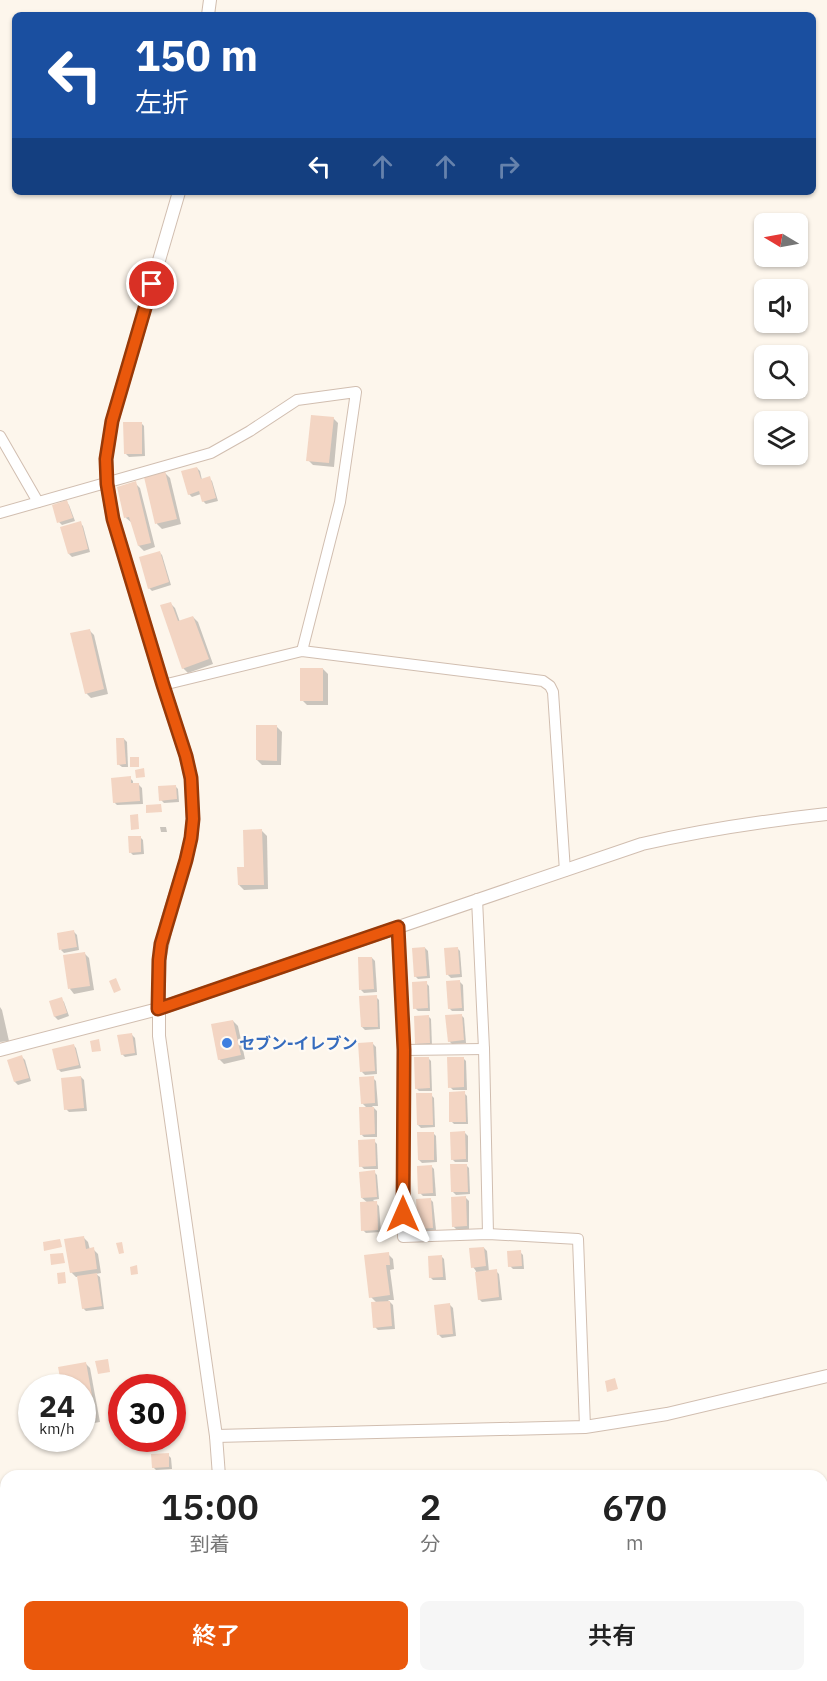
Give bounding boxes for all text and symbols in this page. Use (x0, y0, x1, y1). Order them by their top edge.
text: 150 m (135, 28, 258, 83)
icon: left (36, 36, 114, 114)
text: 左折 (135, 84, 189, 119)
icon: left (303, 150, 336, 183)
icon: ahead (366, 150, 399, 183)
icon: ahead (429, 150, 462, 183)
icon: right (492, 150, 525, 183)
north arrow (754, 213, 808, 267)
map controls (754, 213, 808, 465)
pin (126, 258, 177, 309)
icon: arrive (135, 267, 168, 300)
button: sound (754, 279, 808, 333)
button: search (754, 345, 808, 399)
button: layers (754, 411, 808, 465)
place label: セブン-イレブン (239, 1033, 357, 1053)
marker: セブン-イレブン (220, 1036, 234, 1050)
position arrow (371, 1182, 435, 1246)
speed limit sign: 30 (108, 1374, 186, 1452)
text: 24 (39, 1386, 75, 1425)
text: km/h (39, 1419, 75, 1438)
text: 15:00 (161, 1483, 259, 1530)
text: 2 (420, 1483, 441, 1530)
text: 670 (602, 1484, 667, 1531)
text: m (626, 1529, 643, 1556)
text: 到着 (190, 1530, 230, 1557)
text: 分 (421, 1530, 441, 1557)
button: 終了 (24, 1601, 408, 1670)
button: 共有 (420, 1601, 804, 1670)

